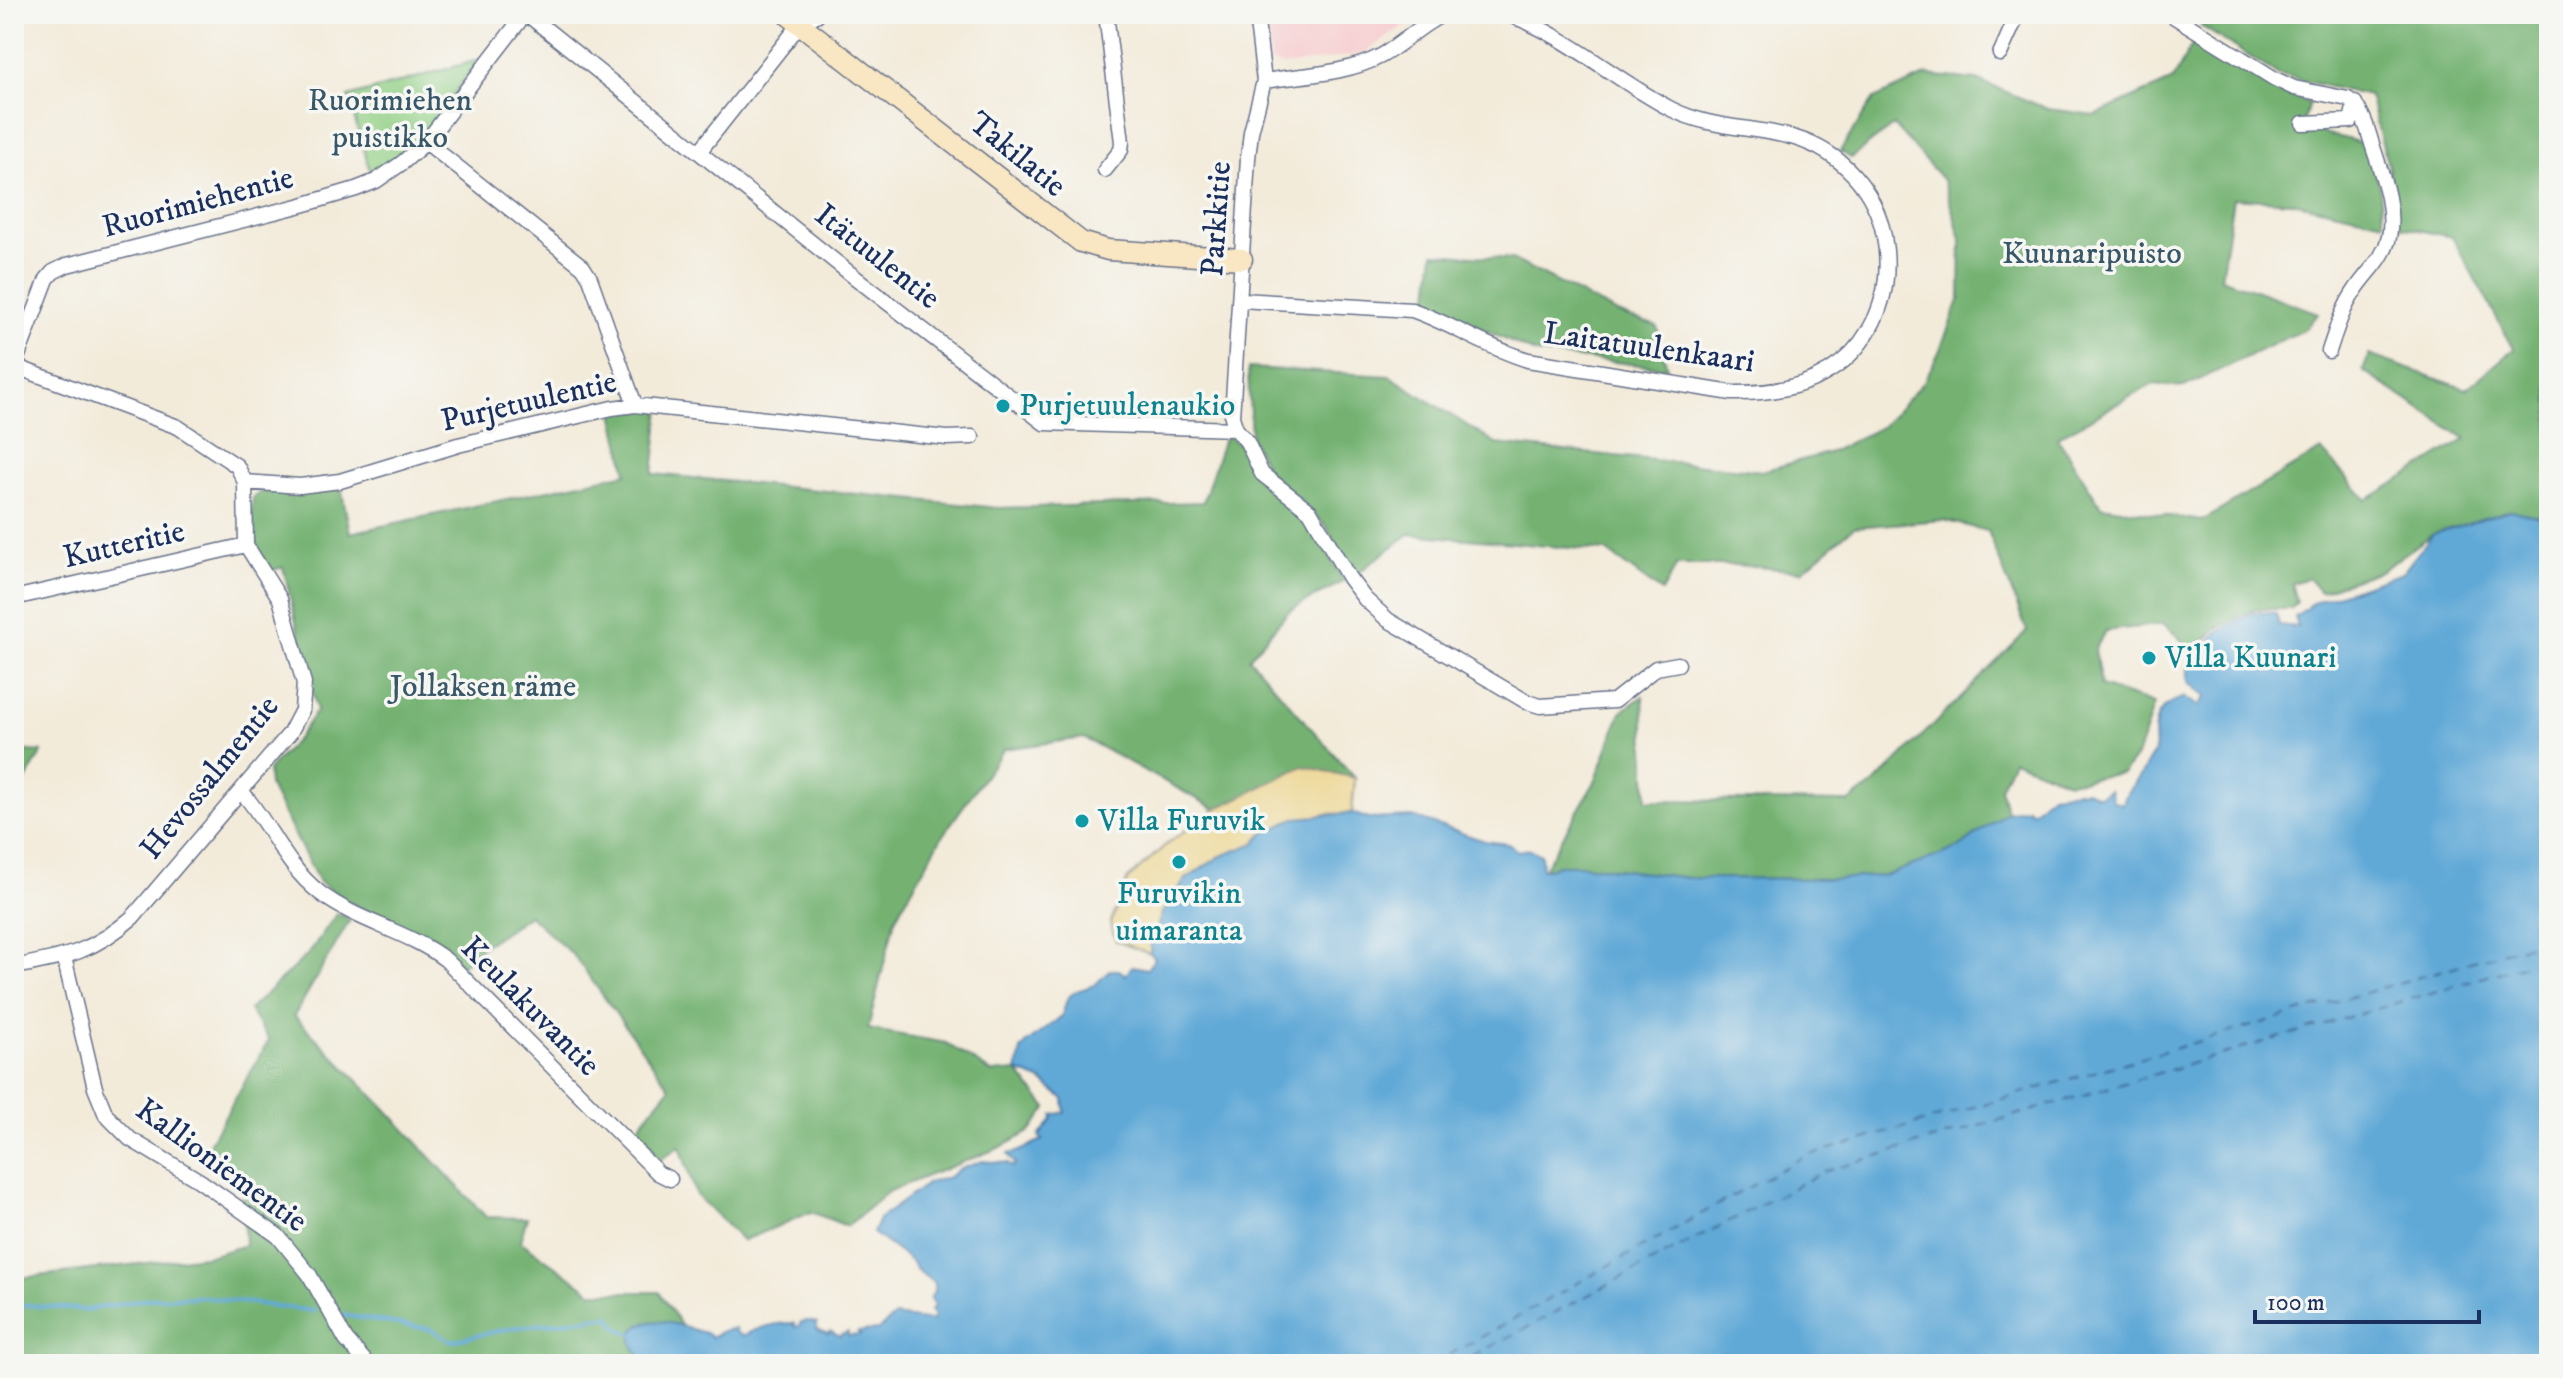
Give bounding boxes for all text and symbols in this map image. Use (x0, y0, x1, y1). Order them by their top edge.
park label: Ruorimiehen puistikko (308, 81, 473, 158)
street label: Takilatie (960, 104, 1074, 206)
street label: Ruorimiehentie (98, 158, 298, 248)
street label: Parkkitie (1193, 160, 1241, 278)
street label: Itätuulentie (806, 195, 948, 319)
park label: Kuunaripuisto (2002, 234, 2182, 274)
street label: Laitatuulenkaari (1541, 313, 1757, 383)
street label: Purjetuulentie (437, 362, 621, 442)
place label: Purjetuulenaukio (1019, 386, 1235, 426)
marker: Purjetuulenaukio (994, 397, 1012, 415)
street label: Kutteritie (59, 512, 189, 578)
place label: Villa Kuunari (2164, 638, 2337, 678)
marker: Villa Kuunari (2140, 649, 2158, 667)
park label: Jollaksen räme (387, 667, 576, 707)
street label: Hevossalmentie (132, 688, 288, 868)
place label: Villa Furuvik (1097, 801, 1266, 841)
marker: Villa Furuvik (1073, 812, 1091, 830)
marker: Furuvikin uimaranta (1170, 853, 1188, 871)
place label: Furuvikin uimaranta (1115, 874, 1243, 951)
street label: Keulakuvantie (452, 929, 608, 1085)
street label: Kallioniementie (127, 1090, 315, 1242)
scale bar (2255, 1274, 2479, 1324)
text: 100 m (2267, 1288, 2325, 1318)

